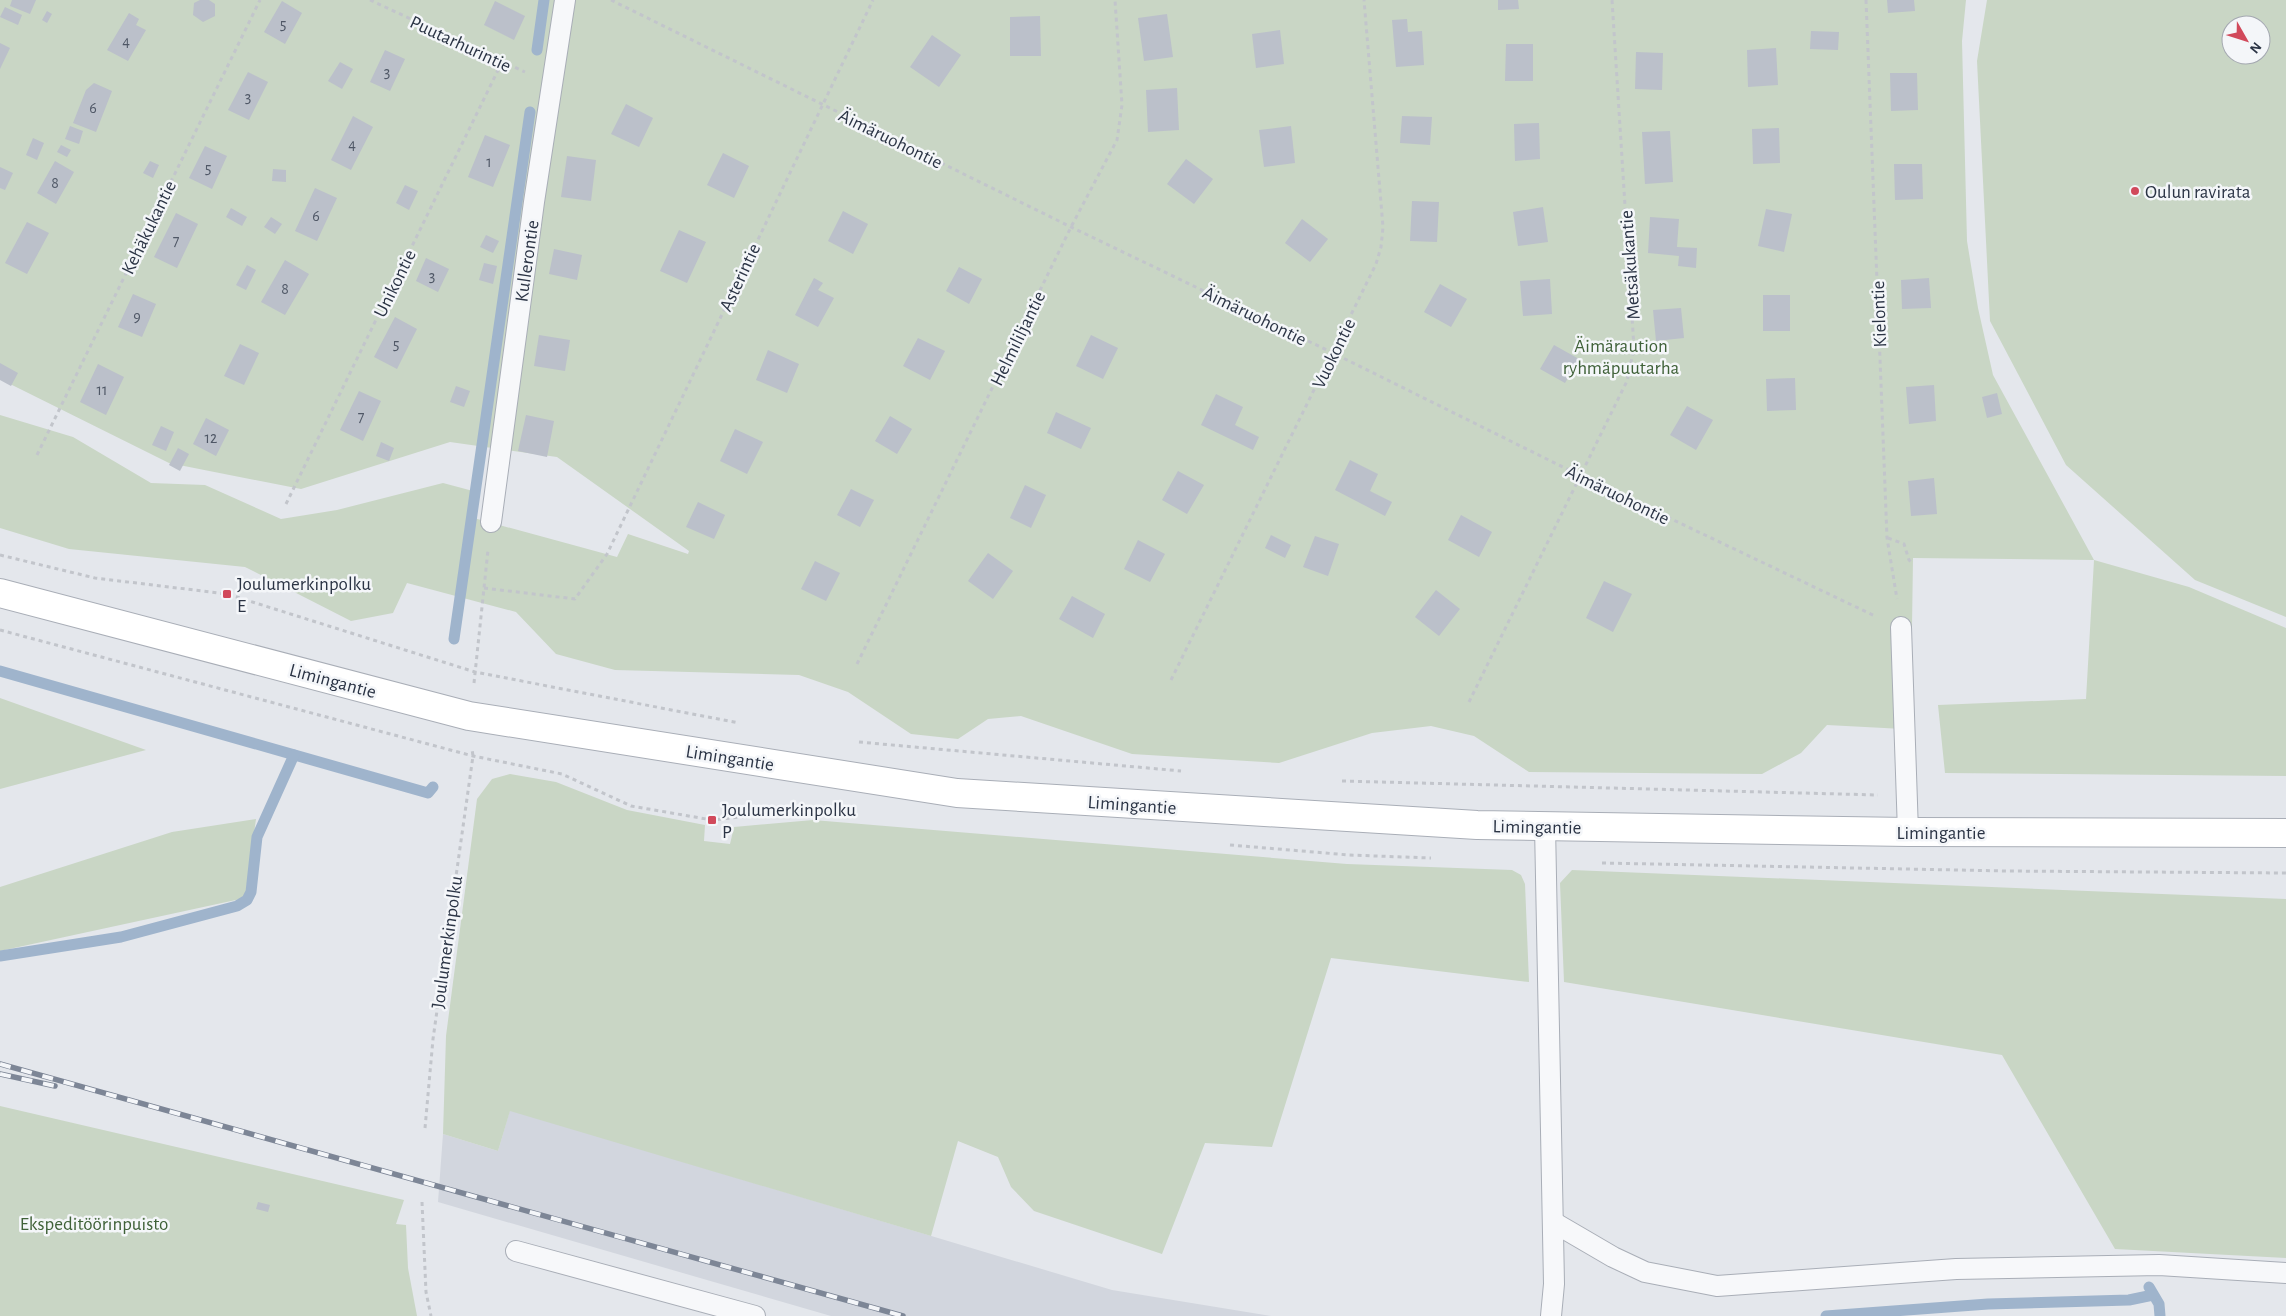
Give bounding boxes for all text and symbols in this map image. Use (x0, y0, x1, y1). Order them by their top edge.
street label: Puutarhurintie (407, 13, 514, 76)
north arrow (2221, 15, 2271, 65)
house number: 5 (280, 16, 286, 32)
house number: 4 (122, 33, 130, 49)
text: N (2247, 39, 2264, 56)
house number: 3 (384, 64, 390, 80)
house number: 3 (245, 89, 251, 105)
house number: 6 (89, 100, 97, 116)
street label: Äimäruohontie (836, 105, 946, 173)
house number: 4 (348, 136, 356, 152)
house number: 1 (486, 154, 492, 170)
house number: 5 (205, 160, 211, 176)
house number: 8 (51, 175, 59, 191)
street label: Kehäkukantie (118, 178, 180, 278)
place label: Oulun ravirata (2145, 183, 2251, 202)
marker: Oulun ravirata (2129, 185, 2141, 197)
house number: 6 (312, 208, 320, 224)
street label: Metsäkukantie (1617, 210, 1644, 320)
street label: Kullerontie (512, 219, 543, 303)
house number: 7 (173, 233, 180, 249)
street label: Asterintie (716, 241, 764, 315)
street label: Unikontie (371, 247, 420, 320)
house number: 3 (429, 268, 435, 284)
street label: Kielontie (1869, 280, 1890, 348)
house number: 8 (281, 281, 289, 297)
street label: Äimäruohontie (1200, 282, 1310, 350)
street label: Helmililjantie (987, 288, 1049, 389)
house number: 9 (133, 309, 141, 325)
street label: Vuokontie (1309, 316, 1359, 392)
house number: 5 (393, 336, 399, 352)
park label: Äimäraution ryhmäpuutarha (1563, 336, 1680, 378)
house number: 11 (96, 382, 108, 398)
house number: 7 (358, 409, 365, 425)
house number: 12 (205, 430, 217, 446)
street label: Äimäruohontie (1563, 461, 1673, 529)
place label: Joulumerkinpolku E (237, 575, 371, 616)
marker: Joulumerkinpolku E (221, 588, 233, 600)
street label: Limingantie (287, 661, 378, 702)
street label: Limingantie (684, 742, 775, 775)
street label: Limingantie (1087, 793, 1177, 818)
place label: Joulumerkinpolku P (722, 801, 856, 842)
marker: Joulumerkinpolku P (706, 814, 718, 826)
street label: Limingantie (1492, 817, 1582, 838)
street label: Limingantie (1897, 824, 1985, 843)
street label: Joulumerkinpolku (429, 874, 466, 1010)
park label: Ekspeditöörinpuisto (20, 1215, 168, 1234)

